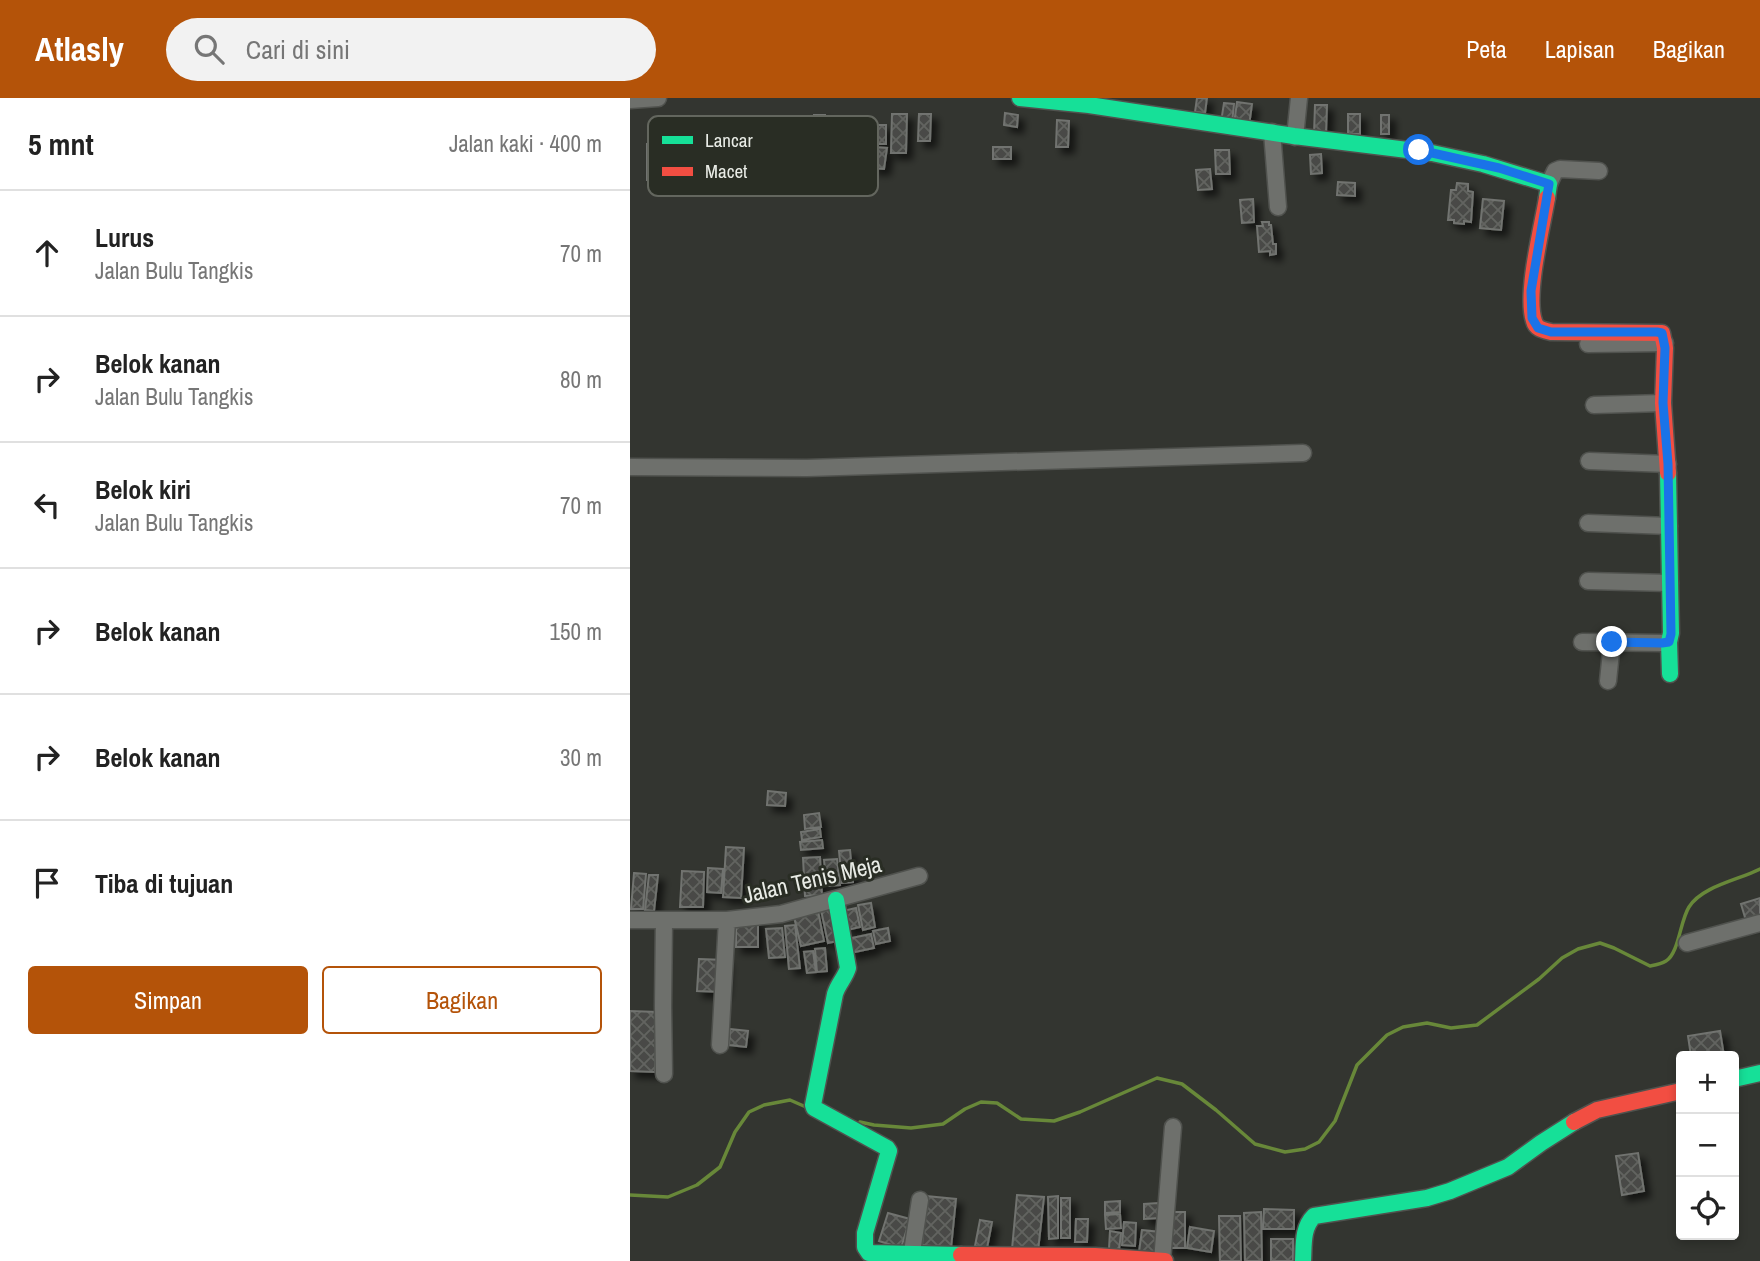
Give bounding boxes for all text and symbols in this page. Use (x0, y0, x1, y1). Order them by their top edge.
search box (166, 18, 656, 81)
text: Atlasly (35, 27, 124, 71)
icon: search (190, 30, 228, 68)
text: Cari di sini (246, 32, 350, 67)
text: Peta (1466, 33, 1507, 65)
text: Lapisan (1545, 33, 1615, 65)
text: Bagikan (1653, 33, 1725, 65)
legend (648, 116, 878, 196)
text: 5 mnt (28, 124, 94, 164)
text: Lancar (705, 127, 753, 153)
text: Jalan kaki · 400 m (449, 128, 602, 159)
route start (1403, 134, 1434, 165)
text: Macet (705, 158, 748, 184)
text: Lurus (95, 220, 154, 255)
icon: ahead (28, 234, 66, 272)
text: 70 m (560, 238, 602, 269)
text: Jalan Bulu Tangkis (95, 255, 253, 286)
text: Belok kanan (95, 346, 221, 381)
icon: right (28, 360, 66, 398)
text: 80 m (560, 364, 602, 395)
text: Jalan Bulu Tangkis (95, 381, 253, 412)
text: Belok kiri (95, 472, 191, 507)
icon: left (28, 486, 66, 524)
text: 70 m (560, 490, 602, 521)
text: Jalan Bulu Tangkis (95, 507, 253, 538)
icon: right (28, 612, 66, 650)
text: Belok kanan (95, 614, 221, 649)
text: 150 m (550, 616, 602, 647)
route end (1596, 626, 1627, 657)
icon: right (28, 738, 66, 776)
text: Belok kanan (95, 740, 221, 775)
text: 30 m (560, 742, 602, 773)
street label: Jalan Tenis Meja (740, 848, 885, 910)
icon: arrive (28, 864, 66, 902)
text: Tiba di tujuan (95, 866, 233, 901)
button: Simpan (28, 966, 308, 1034)
button: Bagikan (322, 966, 602, 1034)
map controls (1676, 1051, 1739, 1240)
button: + (1676, 1051, 1739, 1114)
button: − (1676, 1114, 1739, 1177)
button: locate (1676, 1177, 1739, 1240)

